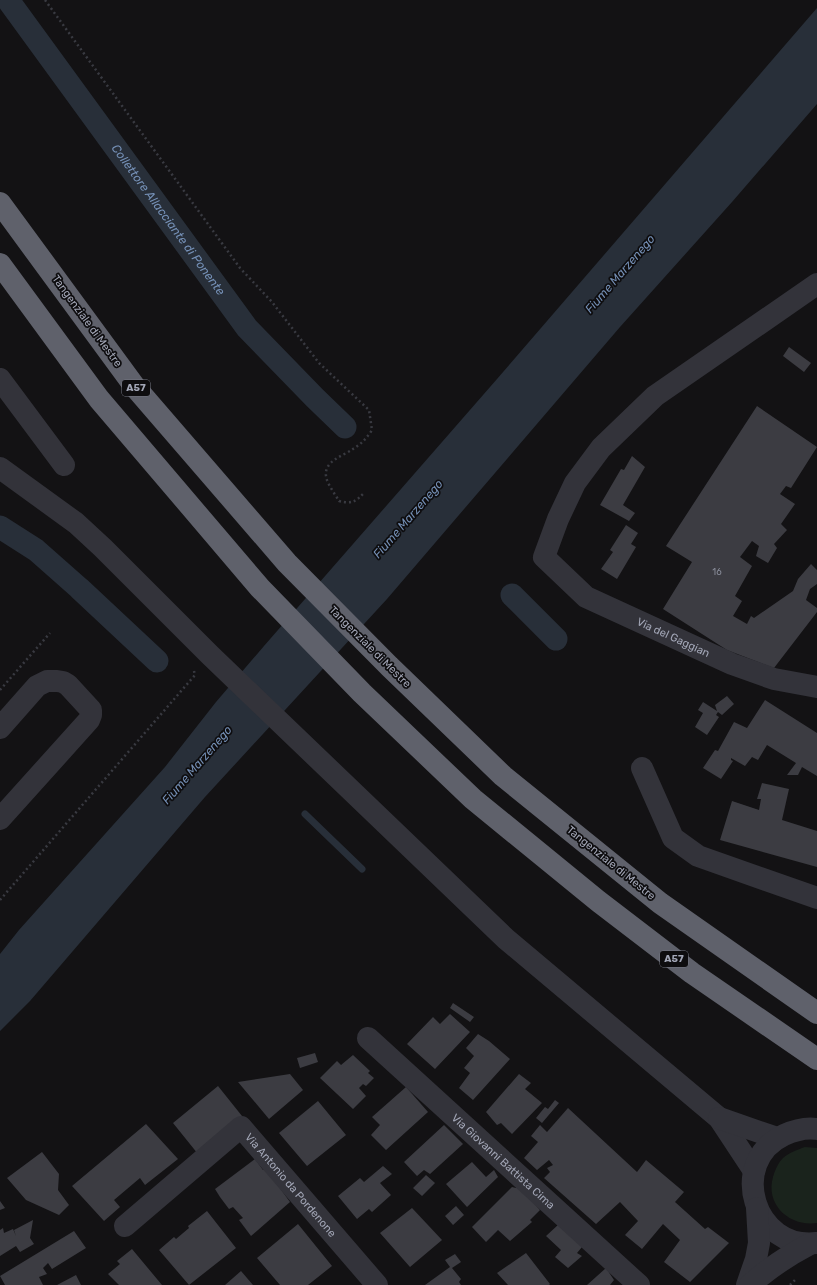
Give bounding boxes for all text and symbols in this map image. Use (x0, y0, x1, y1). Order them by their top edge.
water label: Collettore Allacciante di Ponente (109, 142, 228, 298)
water label: Fiume Marzenego (582, 232, 658, 316)
street label: Tangenziale di Mestre (49, 273, 125, 369)
road number: A57 (122, 380, 150, 396)
water label: Fiume Marzenego (370, 477, 446, 561)
house number: 16 (712, 567, 722, 577)
street label: Tangenziale di Mestre (326, 603, 414, 691)
street label: Via del Gaggian (635, 615, 712, 659)
water label: Fiume Marzenego (159, 723, 235, 807)
street label: Tangenziale di Mestre (564, 823, 658, 903)
road number: A57 (660, 951, 688, 967)
street label: Via Giovanni Battista Cima (449, 1111, 557, 1211)
street label: Via Antonio da Pordenone (243, 1130, 339, 1239)

